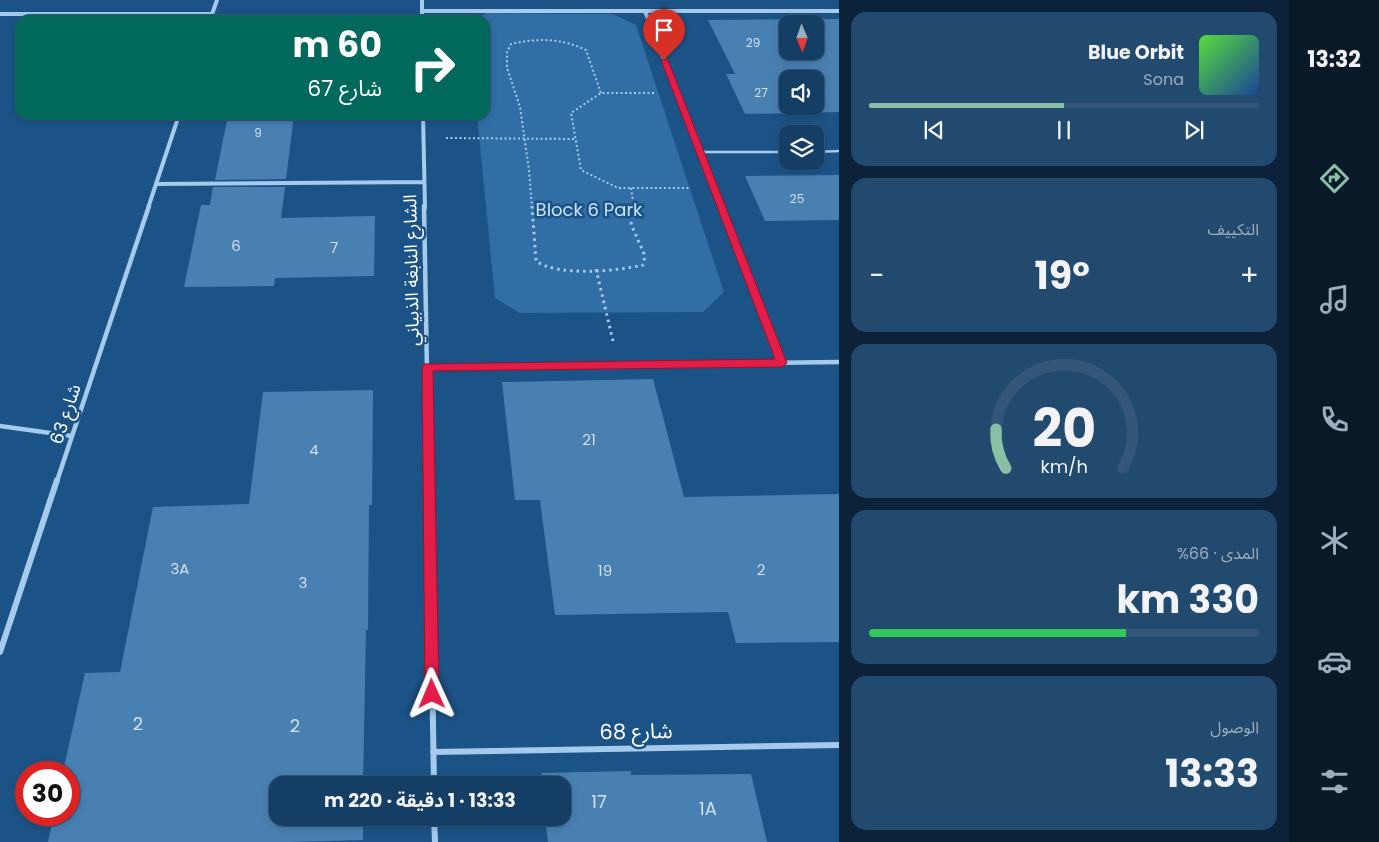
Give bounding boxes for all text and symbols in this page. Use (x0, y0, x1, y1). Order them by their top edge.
pin (643, 9, 685, 60)
north arrow (779, 15, 824, 60)
map controls (779, 15, 824, 170)
icon: arrive (650, 16, 678, 44)
text: 60 m (292, 20, 382, 69)
house number: 29 (746, 34, 760, 51)
icon: right (400, 35, 465, 100)
text: Blue Orbit (1088, 39, 1184, 66)
text: 13:32 (1307, 44, 1361, 75)
text: Sona (1143, 68, 1184, 91)
button: sound (779, 70, 824, 115)
text: شارع 67 (307, 73, 382, 104)
house number: 27 (754, 84, 768, 101)
icon: previous (920, 116, 948, 144)
icon: pause (1050, 116, 1078, 144)
icon: next (1180, 116, 1208, 144)
house number: 9 (254, 124, 262, 141)
button: layers (779, 125, 824, 170)
icon: directions (1317, 161, 1352, 196)
house number: 25 (790, 190, 804, 207)
street label: الشارع النابغة الذبياني (397, 194, 427, 346)
park label: Block 6 Park (536, 197, 643, 222)
text: التكييف (1207, 218, 1259, 241)
house number: 6 (231, 235, 241, 256)
house number: 7 (330, 237, 338, 258)
text: 19° (1035, 249, 1090, 302)
text: − (869, 256, 884, 295)
text: + (1240, 256, 1259, 295)
icon: music (1317, 282, 1352, 317)
street label: شارع 63 (44, 381, 88, 448)
text: 20 (1032, 392, 1096, 465)
icon: phone (1317, 402, 1352, 437)
house number: 21 (582, 429, 596, 450)
house number: 4 (309, 439, 319, 460)
text: km/h (1040, 454, 1088, 479)
icon: climate (1317, 523, 1352, 558)
text: المدى · 66% (1177, 542, 1259, 565)
house number: 3A (171, 558, 189, 579)
house number: 2 (757, 559, 765, 580)
house number: 19 (598, 560, 612, 581)
house number: 3 (299, 572, 307, 593)
text: 330 km (1116, 573, 1259, 626)
icon: car (1317, 644, 1352, 679)
position arrow (405, 667, 457, 719)
house number: 2 (133, 711, 143, 736)
house number: 2 (290, 713, 300, 738)
street label: شارع 68 (599, 716, 673, 747)
text: الوصول (1210, 716, 1259, 739)
text: 13:33 (1165, 747, 1259, 800)
speed limit sign: 30 (15, 761, 80, 826)
icon: filters (1317, 764, 1352, 799)
text: 13:33 · 1 دقيقة · 220 m (324, 787, 516, 814)
house number: 17 (591, 789, 607, 814)
house number: 1A (699, 796, 717, 821)

